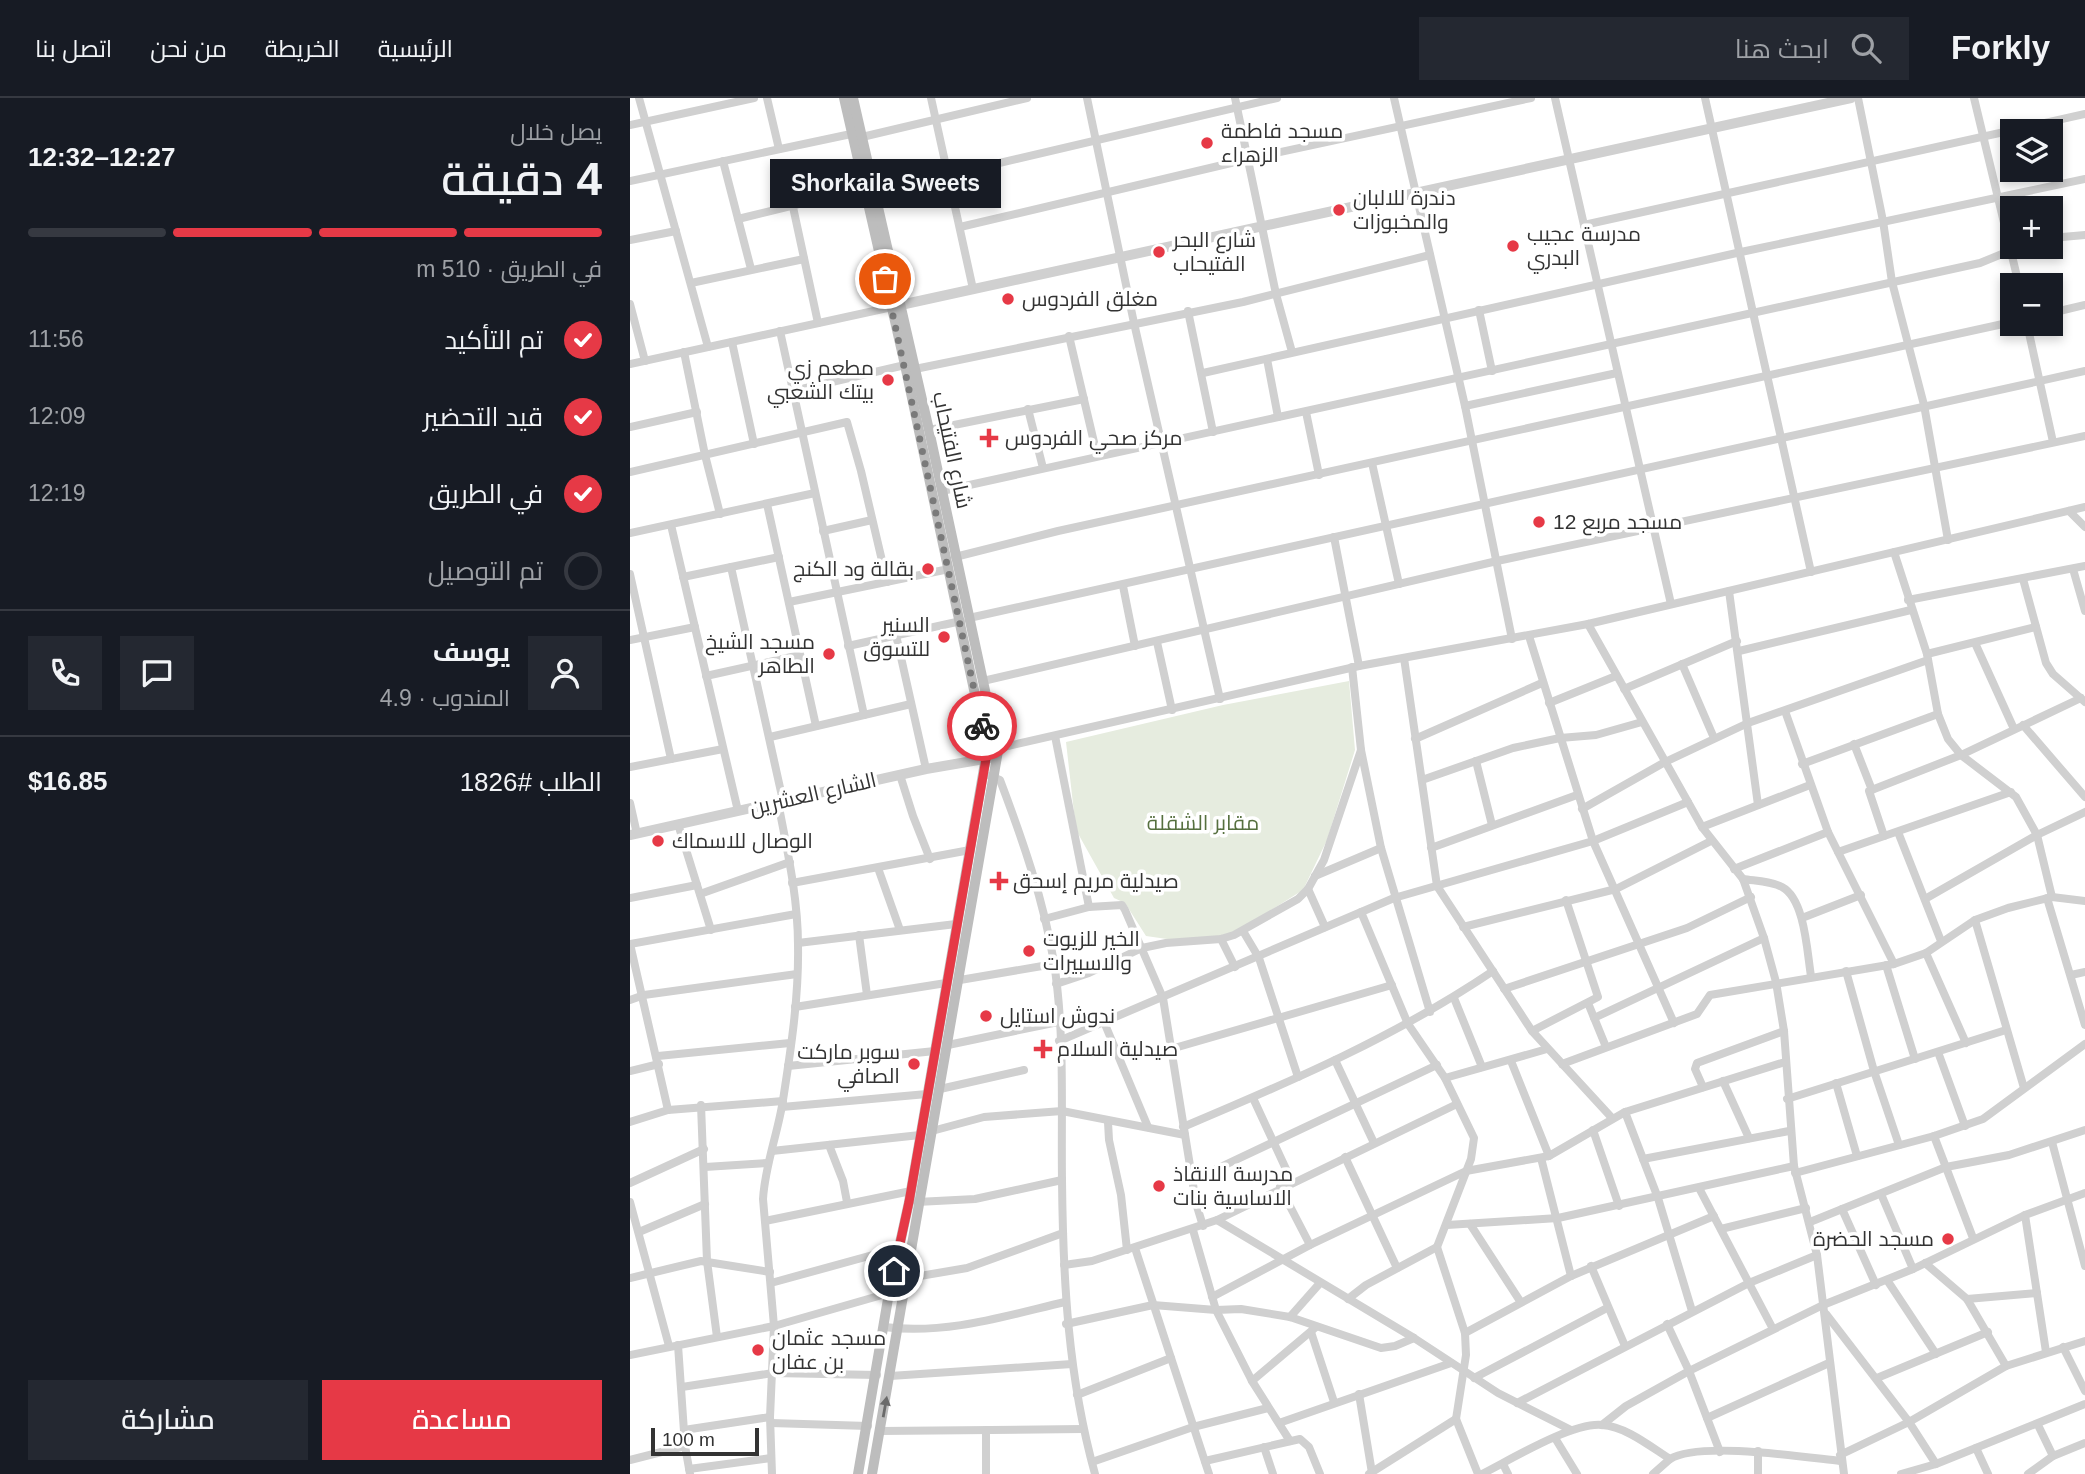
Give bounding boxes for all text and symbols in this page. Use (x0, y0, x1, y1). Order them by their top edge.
search box (1419, 17, 1909, 80)
icon: search (1847, 29, 1885, 67)
text: Forkly (1951, 29, 2050, 66)
text: ابحث هنا (1735, 34, 1829, 64)
text: اتصل بنا (35, 35, 112, 62)
text: من نحن (150, 35, 227, 62)
text: الخريطة (265, 35, 340, 62)
text: الرئيسية (378, 35, 453, 62)
text: يصل خلال (510, 119, 602, 145)
place label: مسجد فاطمة الزهراء (1221, 119, 1343, 167)
map controls (2000, 119, 2063, 336)
button: layers (2000, 119, 2063, 182)
marker: مسجد فاطمة الزهراء (1199, 135, 1215, 151)
text: 12:27–12:32 (28, 142, 175, 172)
text: 4 دقيقة (441, 153, 602, 205)
callout: Shorkaila Sweets (770, 160, 1000, 209)
text: Shorkaila Sweets (791, 170, 980, 196)
place label: دندرة للالبان والمخبوزات (1353, 186, 1456, 234)
button: + (2000, 196, 2063, 259)
marker: دندرة للالبان والمخبوزات (1331, 202, 1347, 218)
place label: مدرسة عجيب البدري (1527, 222, 1641, 274)
place label: شارع البحر الفتيحاب (1172, 228, 1256, 275)
marker: مدرسة عجيب البدري (1505, 238, 1521, 254)
marker: شارع البحر الفتيحاب (1151, 244, 1167, 260)
pin (855, 249, 915, 309)
text: في الطريق · 510 m (416, 256, 602, 282)
icon: bag (866, 260, 904, 298)
button: − (2000, 273, 2063, 336)
place label: مغلق الفردوس (1022, 287, 1158, 312)
marker: مغلق الفردوس (1000, 291, 1016, 307)
icon: check (564, 321, 602, 359)
text: تم التأكيد (444, 325, 543, 355)
text: 11:56 (28, 326, 84, 352)
place label: مطعم زي بيتك الشعبي (767, 356, 874, 408)
marker: مطعم زي بيتك الشعبي (880, 372, 896, 388)
street label: شارع الفتيحاب (926, 389, 976, 511)
icon: check (564, 398, 602, 436)
text: قيد التحضير (423, 402, 543, 432)
text: 12:09 (28, 403, 86, 429)
place label: مركز صحي الفردوس (1005, 426, 1182, 454)
marker: مركز صحي الفردوس (979, 428, 999, 448)
icon: check (564, 475, 602, 513)
text: في الطريق (428, 479, 543, 509)
text: 12:19 (28, 480, 86, 506)
place label: مسجد مربع 12 (1553, 510, 1682, 536)
marker: مسجد مربع 12 (1531, 514, 1547, 530)
text: تم التوصيل (428, 556, 543, 586)
place label: بقالة ود الكنج (793, 557, 914, 583)
marker: بقالة ود الكنج (920, 561, 936, 577)
place label: السنير للتسوق (863, 613, 930, 662)
marker: السنير للتسوق (936, 629, 952, 645)
place label: مسجد الشيخ الطاهر (705, 630, 815, 678)
button: phone (28, 636, 102, 710)
button: chat (120, 636, 194, 710)
button: person (528, 636, 602, 710)
text: يوسف (433, 637, 510, 667)
marker: مسجد الشيخ الطاهر (821, 646, 837, 662)
text: المندوب · 4.9 (380, 685, 510, 711)
courier (947, 691, 1017, 761)
icon: bike (963, 707, 1001, 745)
text: $16.85 (28, 766, 108, 796)
text: الطلب #1826 (460, 767, 602, 797)
street label: الشارع العشرين (747, 768, 879, 822)
park label: مقابر الشقلة (1147, 811, 1259, 835)
place label: الوصال للاسماك (672, 829, 813, 854)
marker: الوصال للاسماك (650, 833, 666, 849)
place label: صيدلية مريم إسحق (1013, 869, 1179, 895)
marker: صيدلية مريم إسحق (991, 873, 1007, 889)
place label: الخير للزيوت والاسبيرات (1043, 927, 1140, 975)
marker: الخير للزيوت والاسبيرات (1021, 943, 1037, 959)
place label: ندوش استايل (1000, 1004, 1115, 1029)
marker: ندوش استايل (978, 1008, 994, 1024)
place label: صيدلية السلام (1057, 1037, 1178, 1063)
place label: سوبر ماركت الصافي (797, 1040, 900, 1092)
marker: صيدلية السلام (1035, 1041, 1051, 1057)
marker: سوبر ماركت الصافي (906, 1056, 922, 1072)
place label: مدرسة الانقاذ الاساسية بنات (1173, 1162, 1293, 1209)
marker: مدرسة الانقاذ الاساسية بنات (1151, 1178, 1167, 1194)
place label: مسجد الحضرة (1813, 1227, 1934, 1251)
marker: مسجد الحضرة (1940, 1231, 1956, 1247)
pin (864, 1241, 924, 1301)
icon: home (875, 1252, 913, 1290)
place label: مسجد عثمان بن عفان (772, 1326, 886, 1375)
marker: مسجد عثمان بن عفان (750, 1342, 766, 1358)
button: مشاركة (28, 1380, 308, 1460)
button: مساعدة (322, 1380, 602, 1460)
one-way arrow (879, 1396, 890, 1418)
scale bar (651, 1425, 760, 1457)
text: 100 m (662, 1429, 715, 1450)

